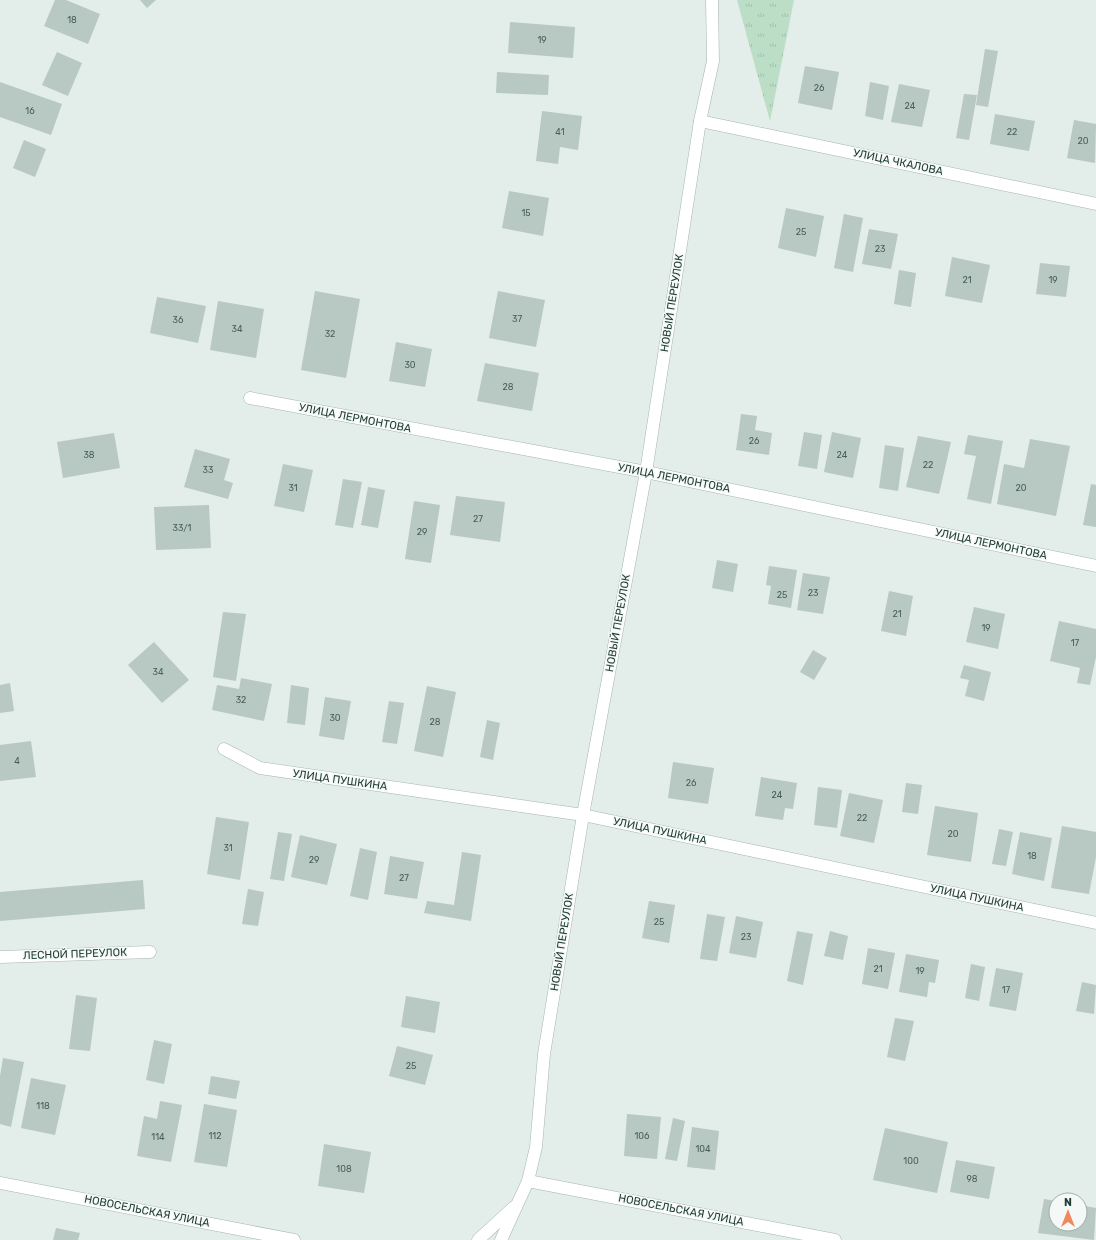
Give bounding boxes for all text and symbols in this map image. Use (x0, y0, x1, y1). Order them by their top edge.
house number: 18 (67, 15, 77, 25)
house number: 19 (537, 35, 547, 45)
house number: 26 (814, 83, 825, 93)
house number: 24 (905, 101, 916, 111)
house number: 16 (25, 106, 35, 116)
house number: 41 (555, 127, 565, 137)
house number: 22 (1007, 127, 1017, 137)
house number: 20 (1078, 136, 1089, 146)
street label: УЛИЦА ЧКАЛОВА (852, 146, 945, 178)
house number: 15 (521, 208, 531, 218)
house number: 25 (796, 227, 806, 237)
house number: 23 (875, 244, 885, 254)
street label: НОВЫЙ ПЕРЕУЛОК (658, 253, 686, 353)
house number: 21 (962, 275, 972, 285)
house number: 19 (1048, 275, 1058, 285)
house number: 37 (512, 314, 522, 324)
house number: 36 (173, 315, 184, 325)
house number: 34 (232, 324, 243, 334)
house number: 32 (325, 329, 335, 339)
house number: 30 (404, 360, 416, 370)
house number: 28 (502, 382, 514, 392)
street label: УЛИЦА ЛЕРМОНТОВА (298, 401, 413, 435)
house number: 26 (749, 436, 760, 446)
house number: 38 (83, 450, 95, 460)
house number: 24 (837, 450, 848, 460)
house number: 22 (923, 460, 933, 470)
street label: УЛИЦА ЛЕРМОНТОВА (617, 461, 732, 495)
house number: 33 (203, 465, 213, 475)
house number: 31 (288, 483, 298, 493)
house number: 20 (1016, 483, 1027, 493)
house number: 27 (473, 514, 483, 524)
house number: 33/1 (173, 523, 192, 533)
street label: УЛИЦА ЛЕРМОНТОВА (934, 526, 1049, 562)
house number: 29 (417, 527, 427, 537)
street label: НОВЫЙ ПЕРЕУЛОК (603, 573, 633, 673)
house number: 23 (808, 588, 818, 598)
house number: 25 (777, 590, 787, 600)
house number: 21 (892, 609, 902, 619)
house number: 19 (981, 623, 991, 633)
house number: 17 (1071, 638, 1080, 648)
house number: 34 (153, 667, 164, 677)
house number: 32 (236, 695, 246, 705)
house number: 30 (329, 713, 341, 723)
house number: 28 (429, 717, 441, 727)
house number: 4 (14, 756, 20, 766)
street label: УЛИЦА ПУШКИНА (292, 767, 389, 793)
house number: 26 (686, 778, 697, 788)
house number: 24 (772, 790, 783, 800)
house number: 22 (857, 813, 867, 823)
street label: УЛИЦА ПУШКИНА (612, 815, 709, 847)
house number: 20 (948, 829, 959, 839)
house number: 31 (223, 843, 233, 853)
house number: 18 (1027, 851, 1037, 861)
house number: 29 (309, 855, 319, 865)
house number: 27 (399, 873, 409, 883)
street label: УЛИЦА ПУШКИНА (929, 882, 1026, 914)
street label: НОВЫЙ ПЕРЕУЛОК (548, 892, 576, 992)
house number: 25 (654, 917, 664, 927)
house number: 23 (741, 932, 751, 942)
street label: ЛЕСНОЙ ПЕРЕУЛОК (23, 946, 127, 962)
house number: 21 (873, 964, 883, 974)
house number: 19 (915, 966, 925, 976)
house number: 17 (1002, 985, 1011, 995)
house number: 25 (406, 1061, 416, 1071)
house number: 118 (36, 1101, 50, 1111)
house number: 112 (209, 1131, 222, 1141)
house number: 106 (635, 1131, 650, 1141)
house number: 114 (151, 1132, 165, 1142)
house number: 104 (695, 1144, 711, 1154)
house number: 100 (903, 1156, 919, 1166)
house number: 108 (336, 1164, 352, 1174)
house number: 98 (966, 1174, 978, 1184)
street label: НОВОСЕЛЬСКАЯ УЛИЦА (617, 1191, 746, 1229)
street label: НОВОСЕЛЬСКАЯ УЛИЦА (83, 1192, 212, 1230)
north arrow (1048, 1192, 1088, 1232)
text: N (1064, 1196, 1072, 1209)

